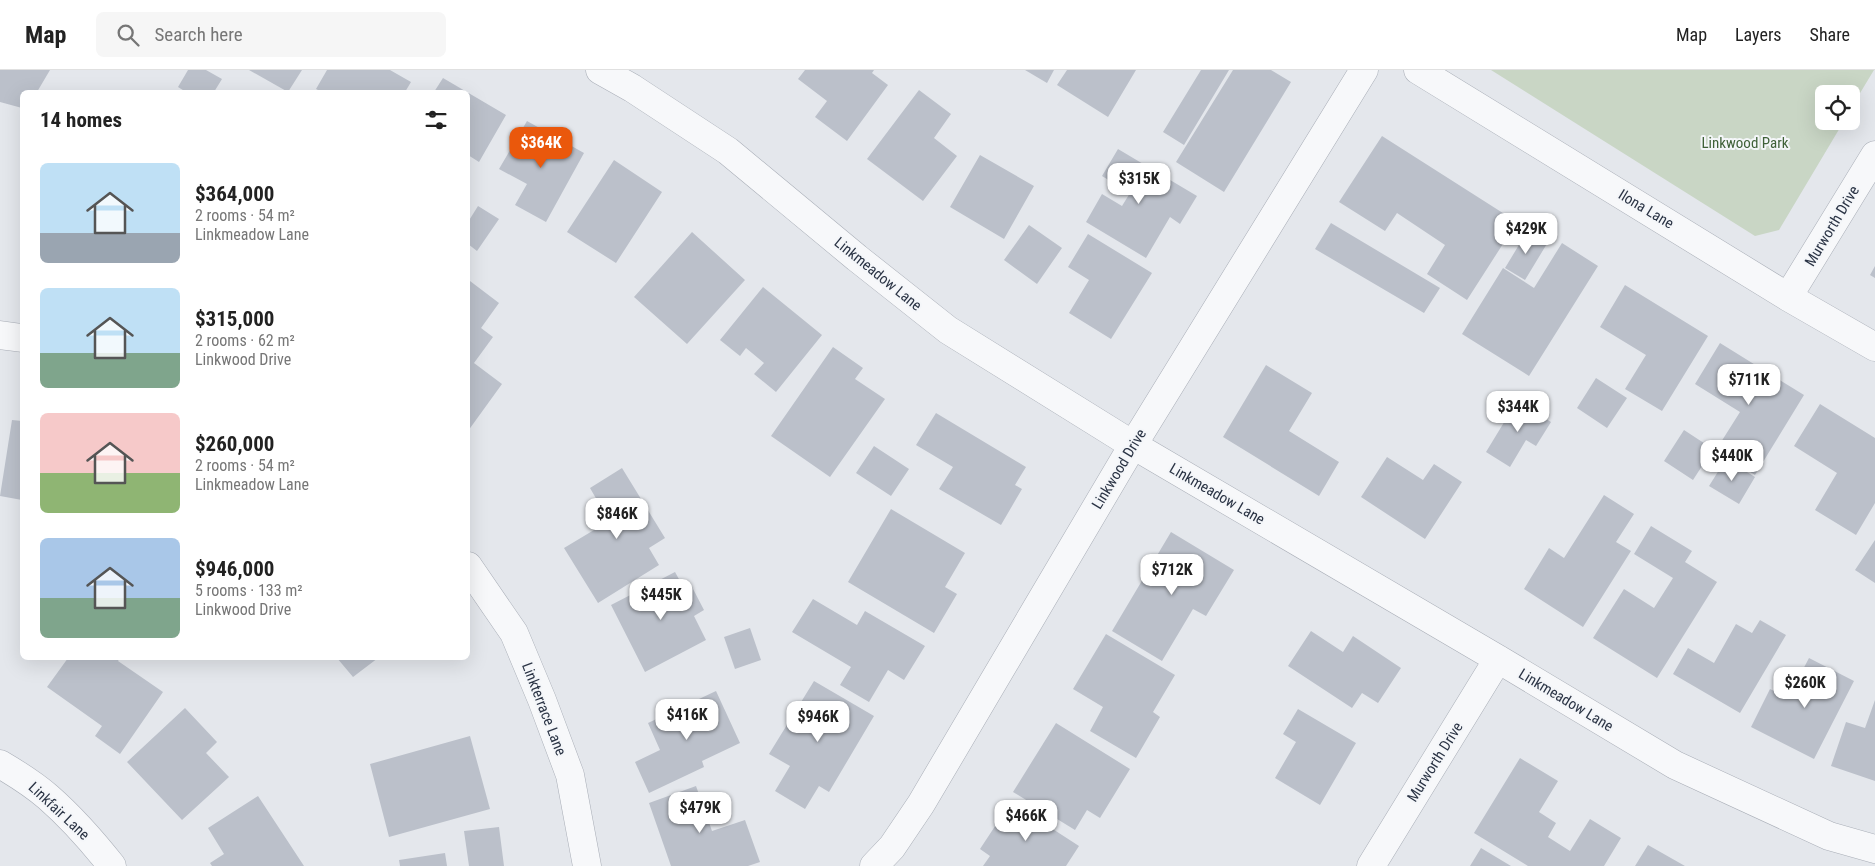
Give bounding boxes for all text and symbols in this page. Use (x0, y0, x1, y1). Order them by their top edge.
search box (96, 12, 446, 57)
text: Map (25, 21, 66, 49)
icon: search (114, 21, 142, 49)
text: Search here (154, 23, 243, 46)
text: Map (1676, 24, 1707, 45)
text: Layers (1735, 24, 1782, 45)
text: Share (1810, 24, 1850, 45)
map controls (1815, 85, 1860, 130)
button: locate (1815, 85, 1860, 130)
icon: filters (422, 106, 450, 134)
text: 14 homes (40, 108, 122, 132)
pin: $364K (506, 126, 576, 169)
text: $364K (520, 133, 562, 152)
park label: Linkwood Park (1701, 134, 1789, 152)
pin: $315K (1104, 162, 1174, 205)
text: $315K (1118, 169, 1160, 188)
text: $364,000 (195, 182, 274, 206)
icon: home (80, 183, 140, 243)
street label: Murworth Drive (1801, 183, 1863, 269)
street label: Ilona Lane (1615, 186, 1677, 232)
text: 2 rooms · 54 m² (195, 206, 295, 225)
pin: $429K (1491, 212, 1561, 255)
text: $429K (1505, 219, 1547, 238)
text: Linkmeadow Lane (195, 225, 309, 244)
street label: Linkmeadow Lane (831, 233, 925, 315)
text: $315,000 (195, 307, 274, 331)
icon: home (80, 308, 140, 368)
text: 2 rooms · 62 m² (195, 331, 295, 350)
text: Linkwood Drive (195, 350, 291, 369)
pin: $711K (1714, 364, 1784, 406)
text: $711K (1728, 370, 1770, 389)
pin: $344K (1483, 390, 1553, 433)
text: $344K (1497, 397, 1539, 416)
street label: Linkwood Drive (1088, 426, 1150, 512)
text: $260,000 (195, 432, 274, 456)
icon: home (80, 433, 140, 493)
pin: $440K (1697, 440, 1767, 482)
text: $440K (1711, 446, 1753, 465)
text: 2 rooms · 54 m² (195, 456, 295, 475)
street label: Linkmeadow Lane (1166, 459, 1268, 529)
text: Linkmeadow Lane (195, 475, 309, 494)
pin: $846K (582, 498, 652, 540)
text: $846K (596, 504, 638, 523)
pin: $712K (1137, 554, 1207, 596)
text: $946,000 (195, 557, 274, 581)
icon: home (80, 558, 140, 618)
text: $712K (1151, 560, 1193, 579)
pin: $445K (626, 578, 696, 621)
text: 5 rooms · 133 m² (195, 581, 303, 600)
text: $445K (640, 585, 682, 604)
text: Linkwood Drive (195, 600, 291, 619)
street label: Linkterrace Lane (518, 660, 570, 758)
street label: Linkmeadow Lane (1516, 665, 1616, 735)
pin: $260K (1770, 666, 1840, 709)
text: $260K (1784, 673, 1826, 692)
pin: $416K (652, 698, 722, 741)
pin: $946K (783, 700, 853, 743)
text: $416K (666, 705, 708, 724)
text: $946K (797, 707, 839, 726)
street label: Murworth Drive (1403, 719, 1467, 805)
street label: Linkfair Lane (25, 778, 93, 844)
pin: $479K (665, 792, 735, 834)
text: $479K (679, 798, 721, 817)
pin: $466K (991, 800, 1061, 842)
text: $466K (1005, 806, 1047, 825)

